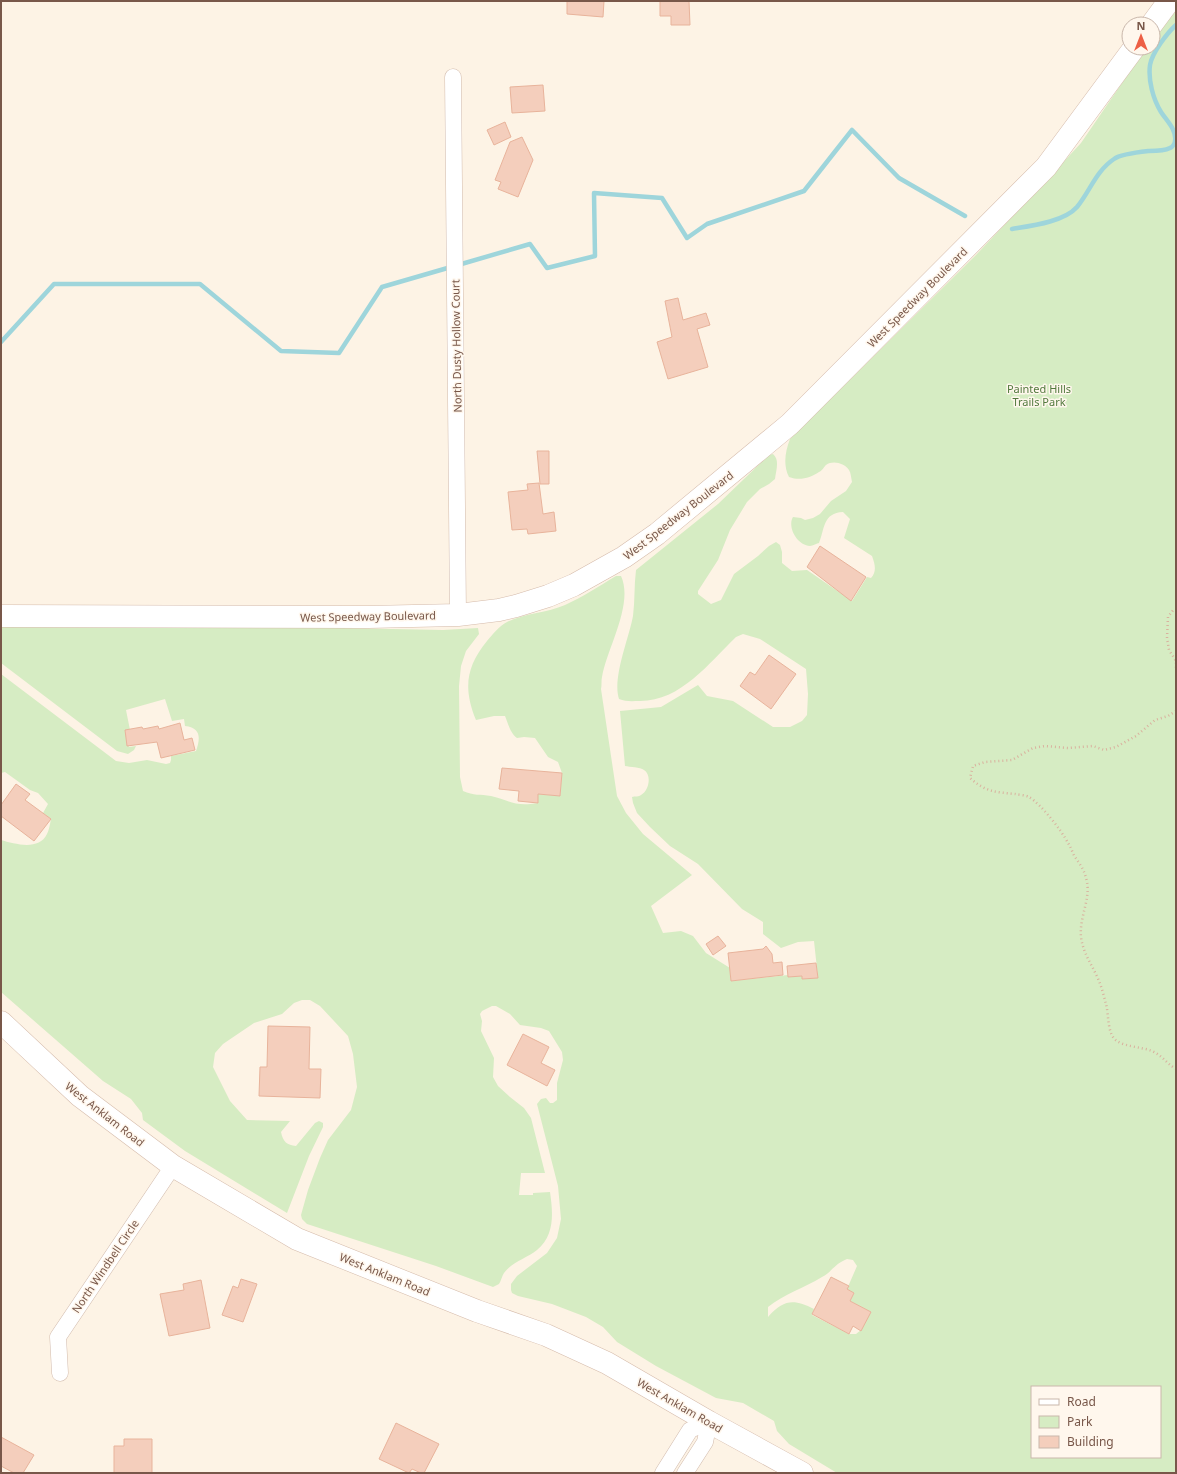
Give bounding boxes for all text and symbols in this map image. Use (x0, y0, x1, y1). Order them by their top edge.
north arrow (1121, 16, 1161, 56)
text: N (1137, 18, 1145, 33)
street label: West Speedway Boulevard (864, 244, 970, 350)
street label: North Dusty Hollow Court (447, 279, 465, 413)
park label: Painted Hills Trails Park (1007, 381, 1071, 409)
street label: West Speedway Boulevard (620, 467, 736, 563)
street label: West Speedway Boulevard (300, 607, 436, 625)
street label: West Anklam Road (62, 1078, 148, 1150)
street label: North Windbell Circle (68, 1216, 142, 1316)
street label: West Anklam Road (337, 1249, 433, 1299)
street label: West Anklam Road (634, 1374, 726, 1436)
legend (1031, 1386, 1161, 1458)
text: Road (1067, 1393, 1096, 1410)
text: Park (1067, 1413, 1093, 1430)
text: Building (1067, 1433, 1114, 1450)

